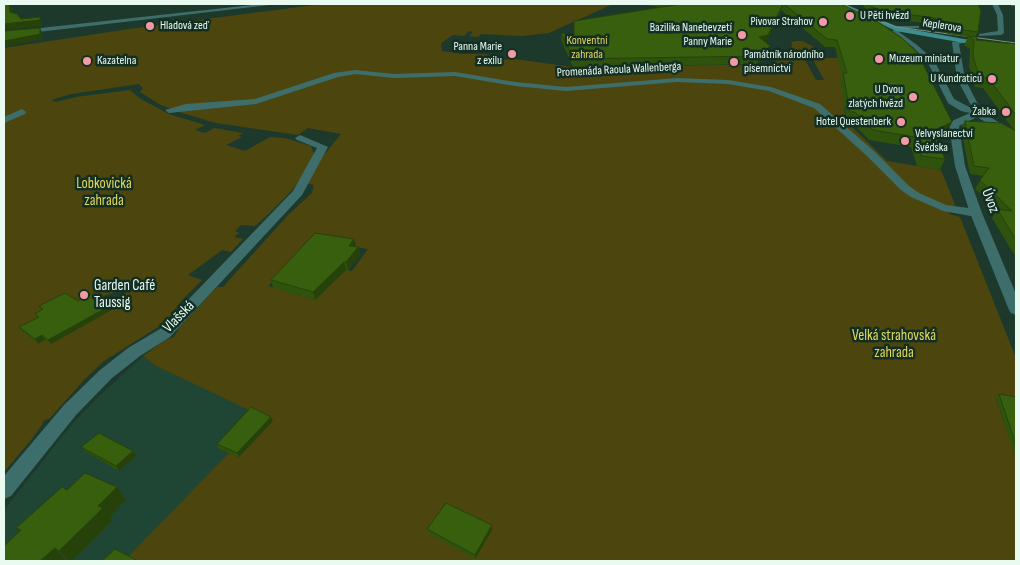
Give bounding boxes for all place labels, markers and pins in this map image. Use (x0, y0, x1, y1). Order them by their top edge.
place label: U Pěti hvězd (860, 9, 909, 23)
marker: U Pěti hvězd (844, 10, 856, 22)
place label: Pivovar Strahov (751, 15, 813, 29)
marker: Pivovar Strahov (817, 16, 829, 28)
place label: Hladová zeď (160, 19, 208, 33)
marker: Hladová zeď (144, 20, 156, 32)
place label: Bazilika Nanebevzetí Panny Marie (650, 21, 732, 49)
marker: Bazilika Nanebevzetí Panny Marie (736, 29, 748, 41)
place label: Panna Marie z exilu (453, 40, 502, 68)
marker: Panna Marie z exilu (506, 48, 518, 60)
place label: Památník národního písemnictví (744, 48, 824, 76)
place label: Muzeum miniatur (889, 52, 959, 66)
marker: Muzeum miniatur (873, 53, 885, 65)
place label: Kazatelna (97, 54, 136, 68)
marker: Kazatelna (81, 55, 93, 67)
marker: Památník národního písemnictví (728, 56, 740, 68)
place label: U Kundraticů (930, 72, 982, 86)
marker: U Kundraticů (986, 73, 998, 85)
place label: U Dvou zlatých hvězd (848, 83, 903, 111)
marker: U Dvou zlatých hvězd (907, 91, 919, 103)
place label: Żabka (972, 105, 996, 119)
marker: Żabka (1000, 106, 1012, 118)
place label: Hotel Questenberk (816, 115, 891, 129)
marker: Hotel Questenberk (895, 116, 907, 128)
place label: Velvyslanectví Švédska (915, 127, 973, 155)
marker: Velvyslanectví Švédska (899, 135, 911, 147)
place label: Garden Café Taussig (94, 277, 155, 312)
marker: Garden Café Taussig (78, 289, 90, 301)

